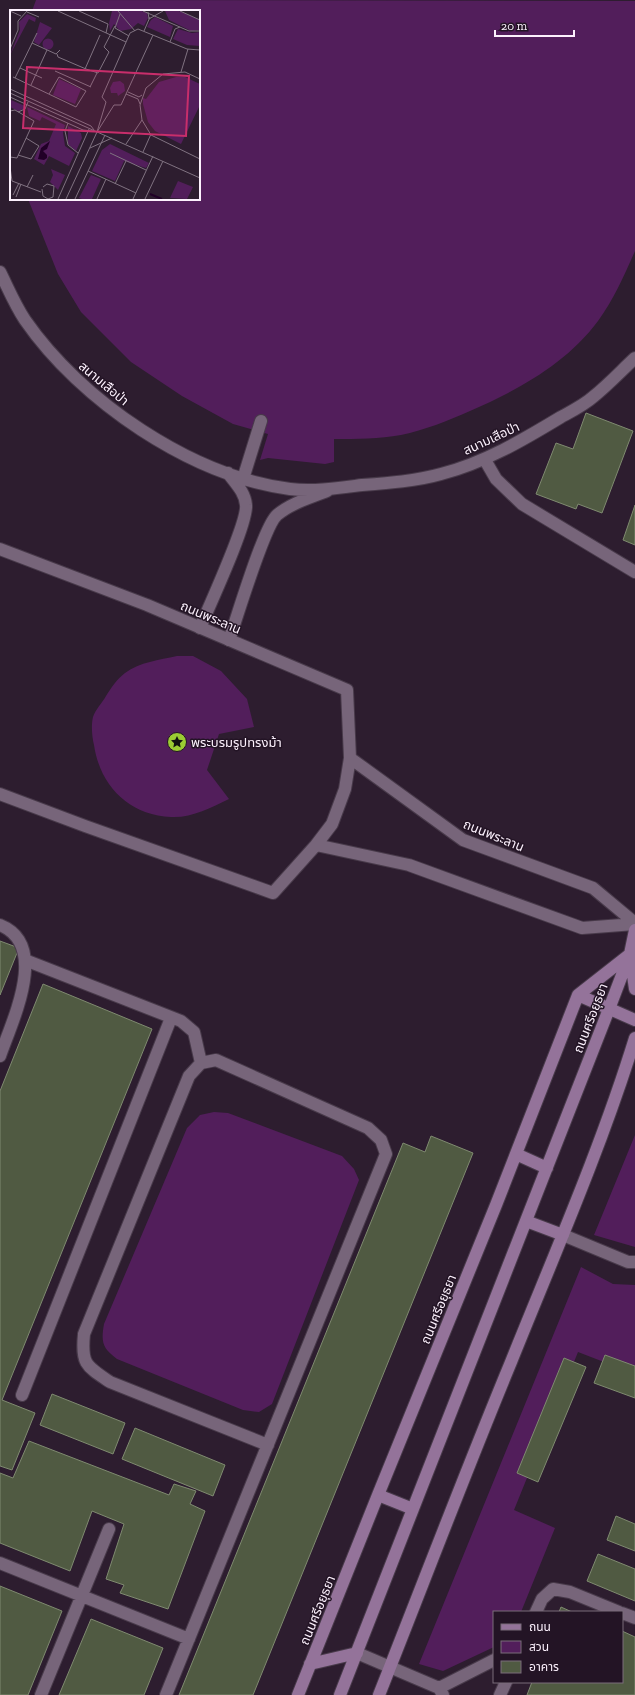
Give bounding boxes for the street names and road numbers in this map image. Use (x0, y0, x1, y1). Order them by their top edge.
street label: สนามเสือป่า (76, 358, 132, 409)
street label: สนามเสือป่า (461, 419, 522, 458)
street label: ถนนพระลาน (178, 598, 243, 637)
street label: ถนนพระลาน (461, 816, 526, 854)
street label: ถนนศรีอยุธยา (570, 981, 611, 1055)
street label: ถนนศรีอยุธยา (418, 1272, 459, 1346)
street label: ถนนศรีอยุธยา (297, 1573, 338, 1647)

